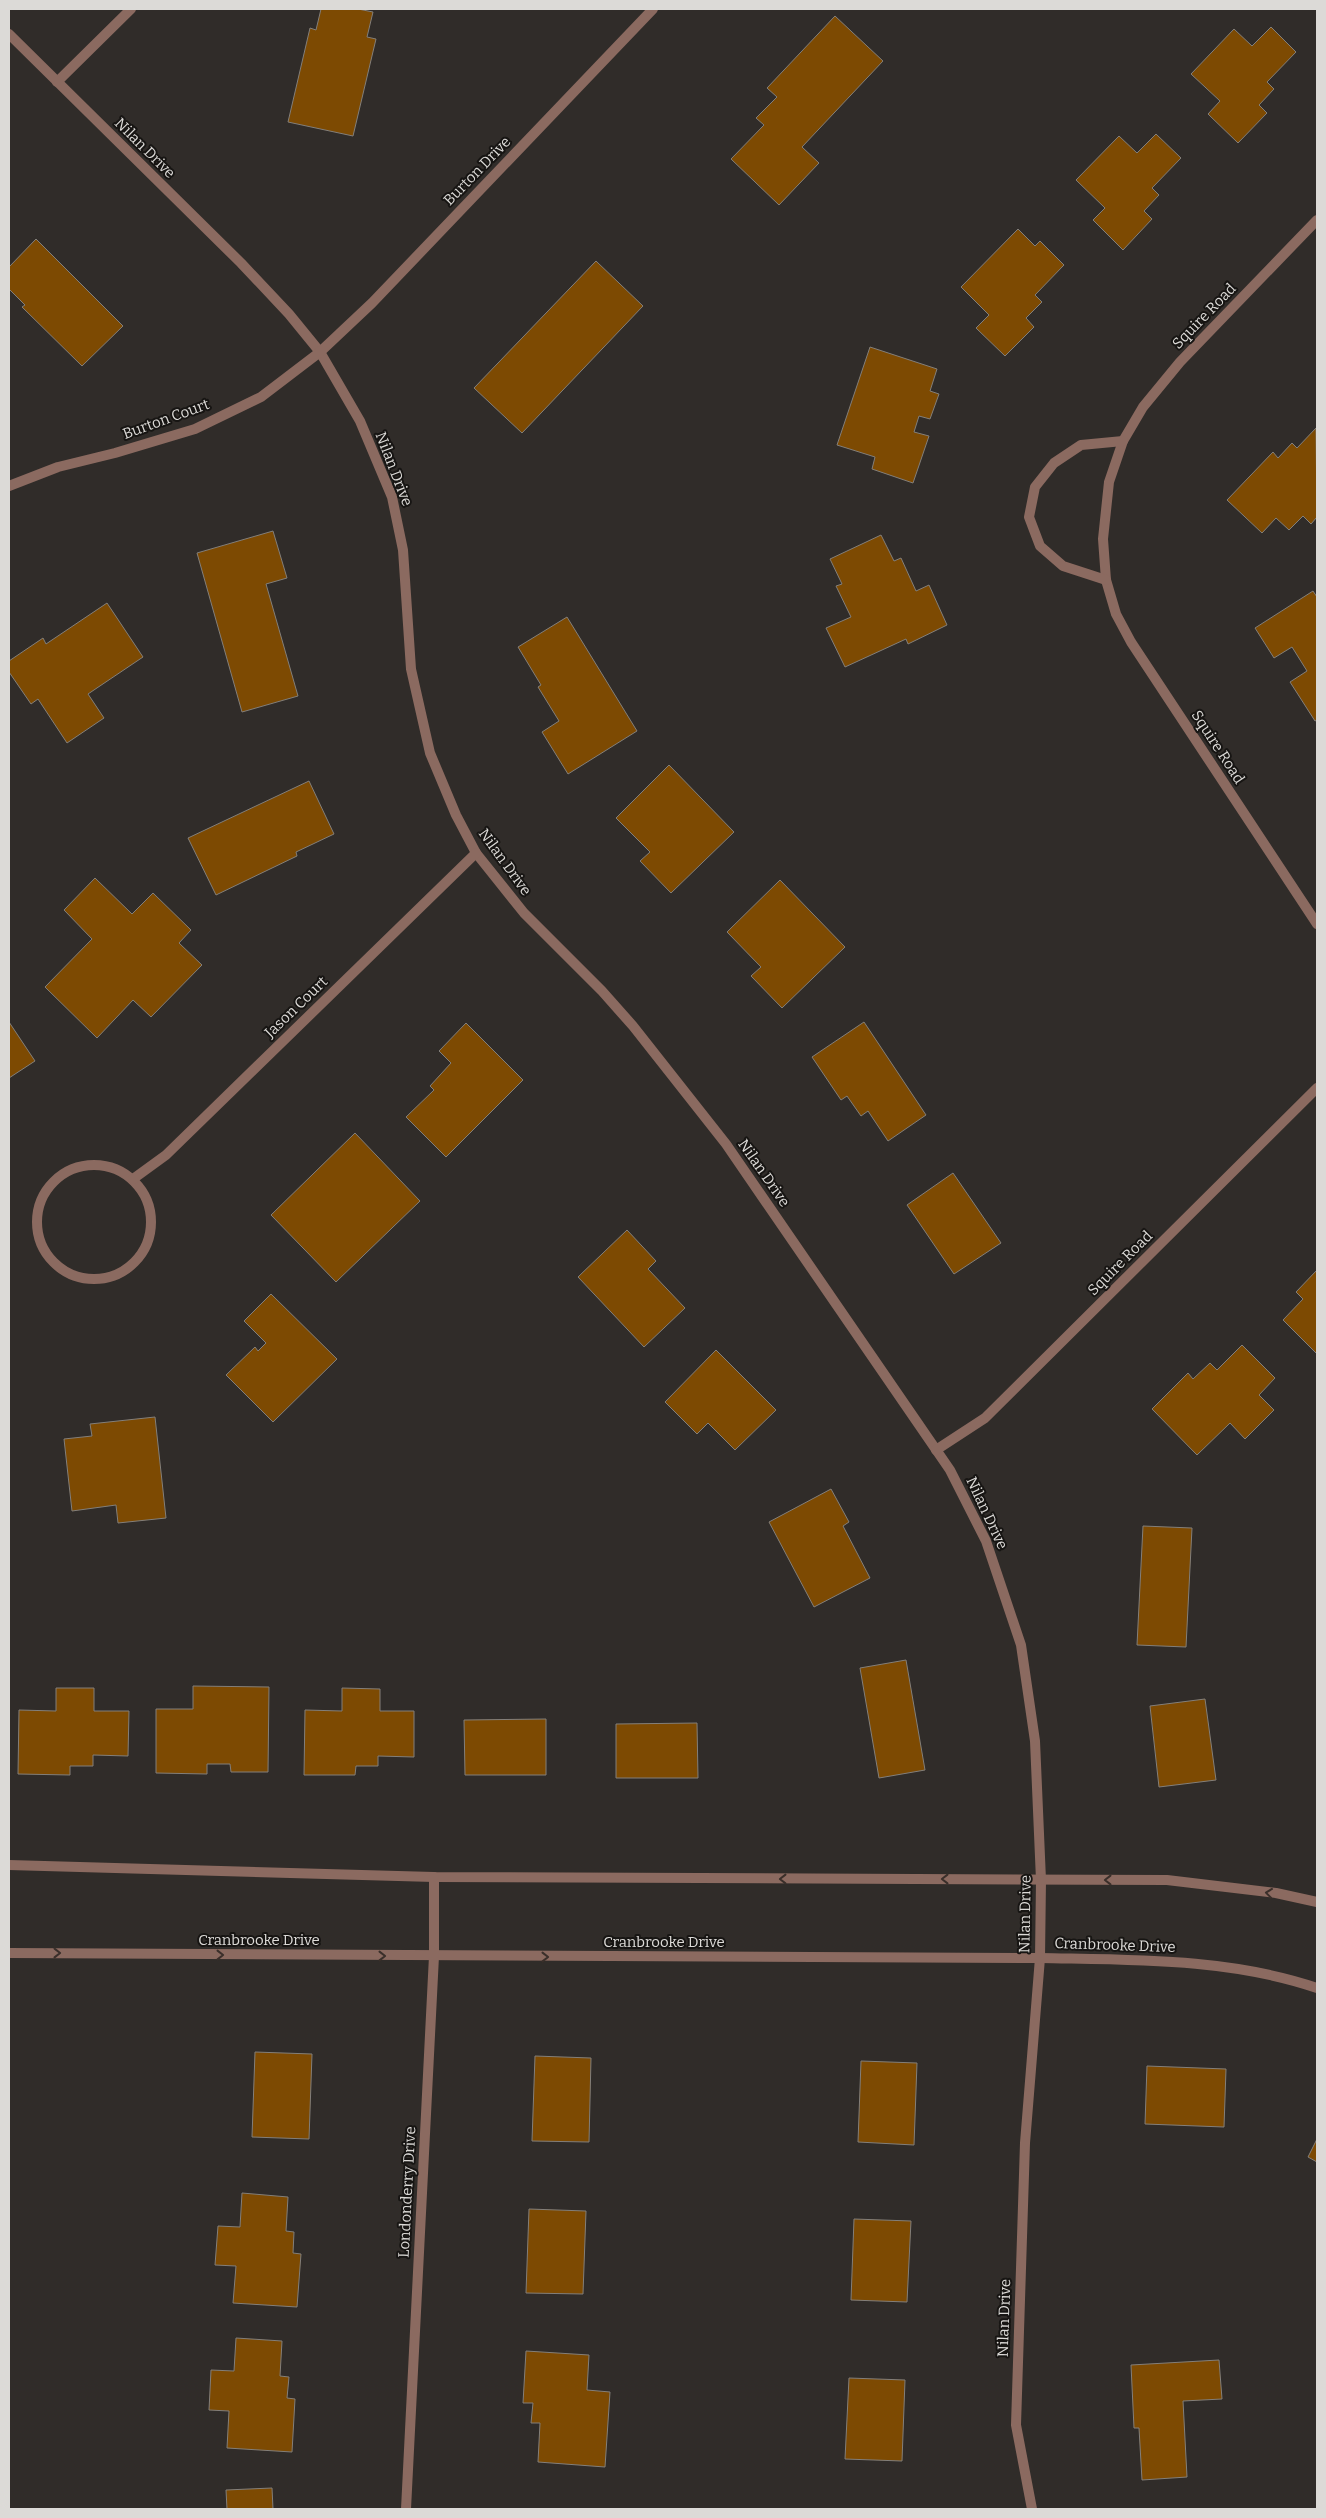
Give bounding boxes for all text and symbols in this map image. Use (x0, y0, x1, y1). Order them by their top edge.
street label: Nilan Drive (111, 114, 179, 182)
street label: Burton Drive (440, 133, 514, 209)
street label: Squire Road (1168, 279, 1240, 352)
street label: Burton Court (120, 395, 212, 443)
street label: Nilan Drive (372, 429, 416, 509)
street label: Squire Road (1188, 707, 1248, 787)
street label: Nilan Drive (475, 825, 535, 899)
street label: Jason Court (260, 972, 332, 1042)
street label: Nilan Drive (734, 1136, 794, 1210)
street label: Squire Road (1084, 1227, 1156, 1299)
street label: Nilan Drive (962, 1474, 1012, 1552)
one-way arrow (778, 1874, 786, 1884)
one-way arrow (941, 1874, 949, 1885)
street label: Nilan Drive (1015, 1875, 1035, 1953)
one-way arrow (1103, 1875, 1111, 1885)
one-way arrow (1265, 1888, 1274, 1898)
street label: Cranbrooke Drive (198, 1931, 320, 1949)
street label: Cranbrooke Drive (603, 1933, 725, 1951)
street label: Cranbrooke Drive (1054, 1934, 1176, 1956)
one-way arrow (54, 1948, 62, 1958)
one-way arrow (216, 1950, 224, 1960)
one-way arrow (379, 1951, 387, 1961)
one-way arrow (542, 1952, 549, 1962)
street label: Londonderry Drive (395, 2126, 419, 2258)
street label: Nilan Drive (994, 2279, 1014, 2357)

